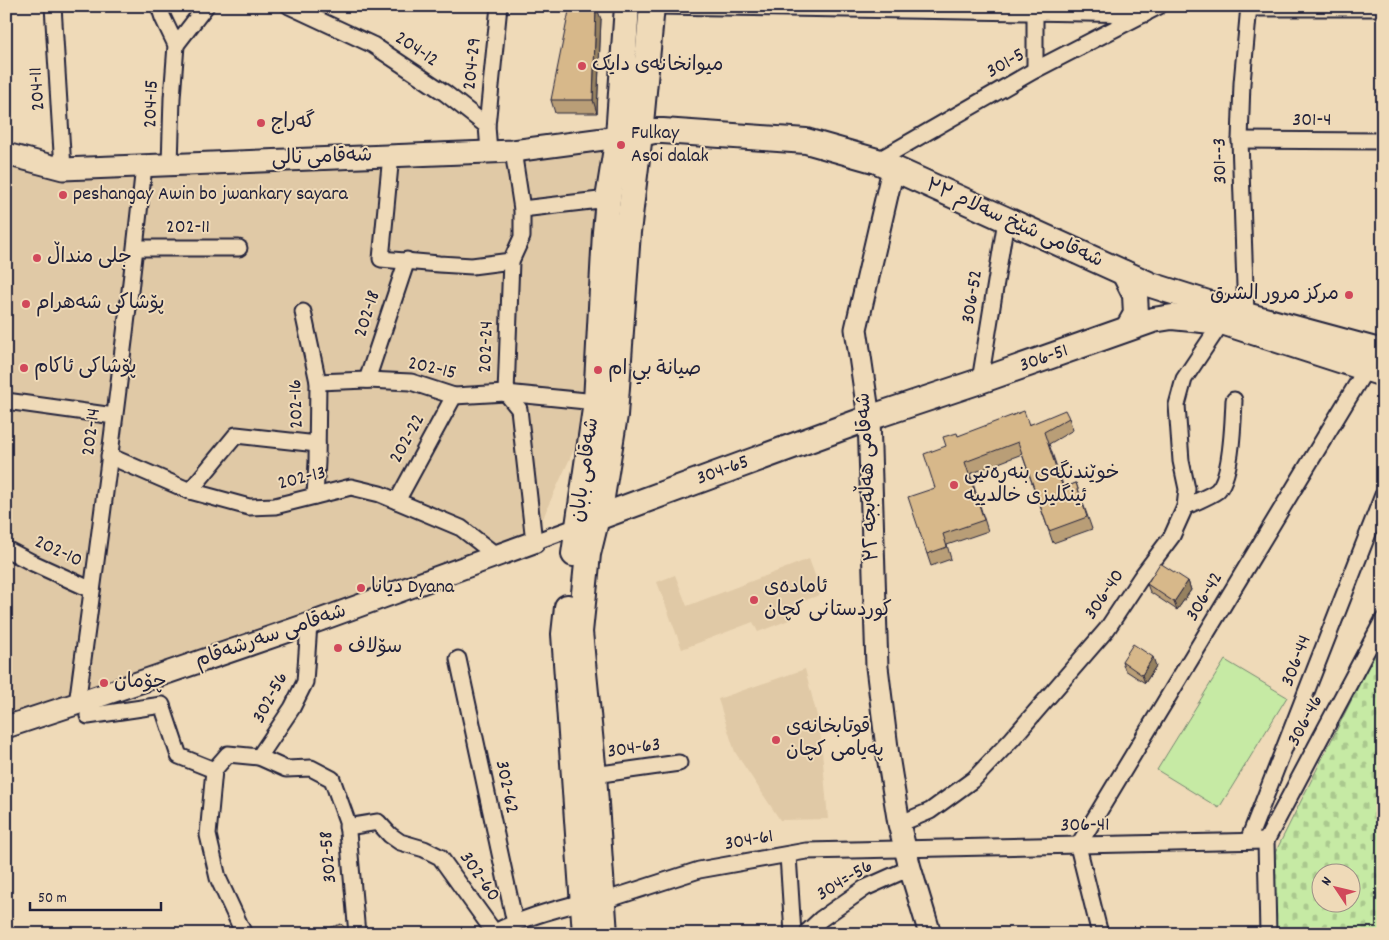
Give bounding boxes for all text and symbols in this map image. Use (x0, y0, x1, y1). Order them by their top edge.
street label: 204-12 (388, 25, 444, 75)
street label: 204-29 (456, 36, 490, 92)
street label: 301-5 (982, 42, 1030, 86)
place label: میوانخانەی دایک (592, 52, 724, 80)
marker: میوانخانەی دایک (576, 60, 588, 72)
street label: 204-11 (23, 66, 53, 112)
street label: 204-15 (137, 79, 167, 129)
street label: 301-4 (1292, 107, 1332, 135)
place label: گەراج (271, 109, 315, 137)
marker: گەراج (255, 117, 267, 129)
place label: Fulkay Asoi dalak (631, 120, 709, 171)
street label: 301--3 (1207, 137, 1235, 185)
marker: Fulkay Asoi dalak (615, 139, 627, 151)
street label: شەقامی نالی (271, 142, 373, 174)
street label: شەقامی شێخ سەلام ٣٣ (921, 172, 1107, 276)
place label: peshangay Awin bo jwankary sayara (73, 181, 349, 209)
marker: peshangay Awin bo jwankary sayara (57, 189, 69, 201)
street label: 202-11 (166, 214, 210, 242)
place label: جلی منداڵ (47, 241, 132, 272)
marker: جلی منداڵ (31, 252, 43, 264)
street label: 306-52 (955, 268, 991, 326)
place label: مرکز مرور الشرق (1210, 281, 1339, 309)
street label: 202-18 (347, 287, 389, 341)
marker: مرکز مرور الشرق (1343, 289, 1355, 301)
place label: پۆشاکی شەھرام (36, 290, 165, 318)
marker: پۆشاکی شەھرام (20, 298, 32, 310)
street label: 202-24 (472, 320, 502, 374)
street label: 306-51 (1016, 338, 1072, 380)
street label: 202-15 (405, 350, 459, 388)
place label: پۆشاکی ئاکام (34, 354, 137, 382)
place label: صيانة بي ام (608, 356, 701, 385)
marker: پۆشاکی ئاکام (18, 362, 30, 374)
marker: صيانة بي ام (592, 364, 604, 376)
street label: 202-16 (282, 379, 312, 429)
street label: شەقامی هەڵەبجە ٣٢ (848, 392, 887, 562)
street label: 202-14 (75, 407, 109, 457)
street label: 202-22 (383, 409, 433, 469)
street label: شەقامی بابان (565, 416, 607, 524)
street label: 304-65 (693, 449, 753, 493)
street label: 202-13 (275, 460, 329, 498)
place label: خوێندنگەی بنەڕەتیی ئینگلیزی خالدییە (964, 460, 1119, 511)
marker: خوێندنگەی بنەڕەتیی ئینگلیزی خالدییە (948, 479, 960, 491)
street label: 202-10 (29, 529, 87, 575)
street label: 306-40 (1078, 564, 1132, 626)
street label: 306-42 (1179, 567, 1231, 627)
place label: دیانا Dyana (371, 574, 455, 602)
place label: ئامادەی کوردستانی کچان (764, 574, 892, 625)
marker: دیانا Dyana (355, 582, 367, 594)
marker: ئامادەی کوردستانی کچان (748, 594, 760, 606)
street label: شەقامی سەرشەقام (192, 598, 350, 676)
street label: 306-44 (1274, 631, 1320, 691)
place label: سۆلاف (348, 634, 402, 662)
marker: سۆلاف (332, 642, 344, 654)
street label: 302-56 (246, 667, 296, 729)
place label: چۆمان (114, 669, 167, 697)
marker: چۆمان (98, 677, 110, 689)
street label: 306-46 (1281, 690, 1331, 752)
place label: قوتابخانەی پەیامی کچان (786, 714, 884, 765)
street label: 304-63 (606, 731, 662, 767)
marker: قوتابخانەی پەیامی کچان (770, 734, 782, 746)
street label: 302-62 (487, 758, 525, 816)
street label: 306-41 (1060, 812, 1110, 840)
street label: 304-61 (722, 823, 776, 859)
street label: 302-58 (313, 830, 345, 884)
street label: 302-60 (451, 846, 507, 908)
street label: 304=-56 (811, 853, 879, 909)
north arrow (1312, 862, 1362, 912)
text: N (1317, 873, 1337, 890)
scale bar (30, 880, 161, 912)
text: 50 m (38, 888, 67, 910)

